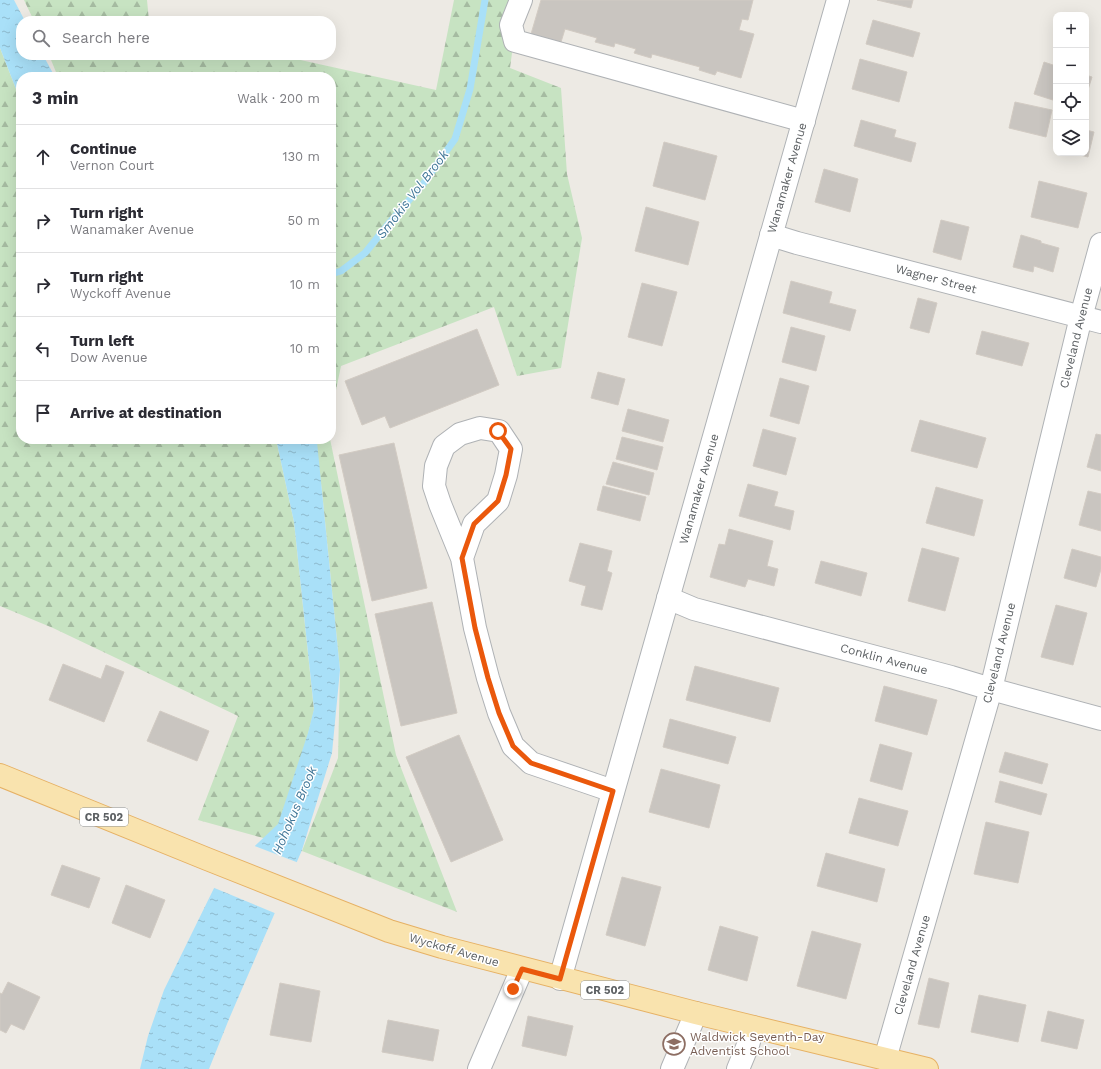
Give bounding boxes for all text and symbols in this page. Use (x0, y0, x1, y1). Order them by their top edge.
map controls (1053, 12, 1089, 156)
button: + (1053, 12, 1089, 48)
search box (16, 16, 336, 60)
icon: search (30, 27, 52, 49)
text: Search here (62, 29, 150, 47)
button: − (1053, 48, 1089, 84)
button: locate (1053, 84, 1089, 120)
text: 3 min (32, 88, 78, 108)
text: Walk · 200 m (237, 91, 320, 106)
button: layers (1053, 120, 1089, 156)
street label: Wanamaker Avenue (764, 121, 810, 235)
text: Continue (70, 140, 137, 158)
icon: ahead (32, 146, 54, 168)
water label: Smokis Vol Brook (373, 146, 452, 242)
text: 130 m (282, 149, 320, 164)
text: Vernon Court (70, 158, 154, 173)
text: Turn right (70, 204, 143, 222)
icon: right (32, 210, 54, 232)
text: 50 m (288, 213, 320, 228)
text: Wanamaker Avenue (70, 222, 194, 237)
street label: Wagner Street (894, 261, 978, 297)
text: Turn right (70, 268, 143, 286)
icon: right (32, 274, 54, 296)
text: 10 m (290, 277, 320, 292)
text: Wyckoff Avenue (70, 286, 171, 301)
street label: Cleveland Avenue (1057, 286, 1095, 390)
text: Turn left (70, 332, 134, 350)
icon: left (32, 338, 54, 360)
text: 10 m (290, 341, 320, 356)
text: Dow Avenue (70, 350, 147, 365)
icon: arrive (32, 402, 54, 424)
text: Arrive at destination (70, 404, 222, 422)
route start (489, 422, 507, 440)
street label: Wanamaker Avenue (676, 432, 722, 546)
street label: Cleveland Avenue (980, 601, 1018, 705)
street label: Conklin Avenue (839, 641, 929, 677)
water label: Hohokus Brook (269, 763, 320, 856)
road number: CR 502 (80, 808, 128, 826)
street label: Cleveland Avenue (891, 913, 933, 1017)
street label: Wyckoff Avenue (407, 930, 501, 970)
route end (504, 980, 522, 998)
road number: CR 502 (581, 981, 629, 999)
place label: Waldwick Seventh-Day Adventist School (690, 1030, 825, 1058)
school or university icon: Waldwick Seventh-Day Adventist School (661, 1031, 687, 1057)

